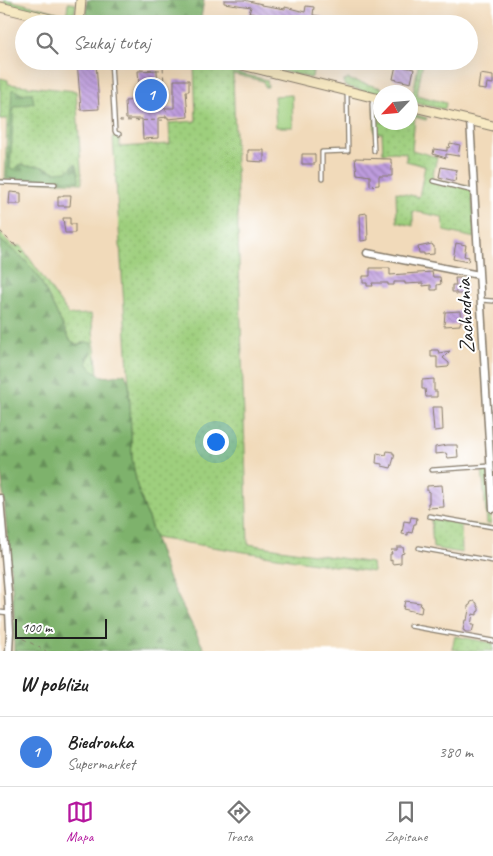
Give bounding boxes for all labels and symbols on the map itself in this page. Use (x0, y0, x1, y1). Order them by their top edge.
pin: 1 (135, 76, 167, 114)
north arrow (373, 85, 418, 130)
street label: Zachodnia (450, 276, 480, 354)
your location (203, 429, 229, 455)
scale bar (15, 616, 108, 639)

